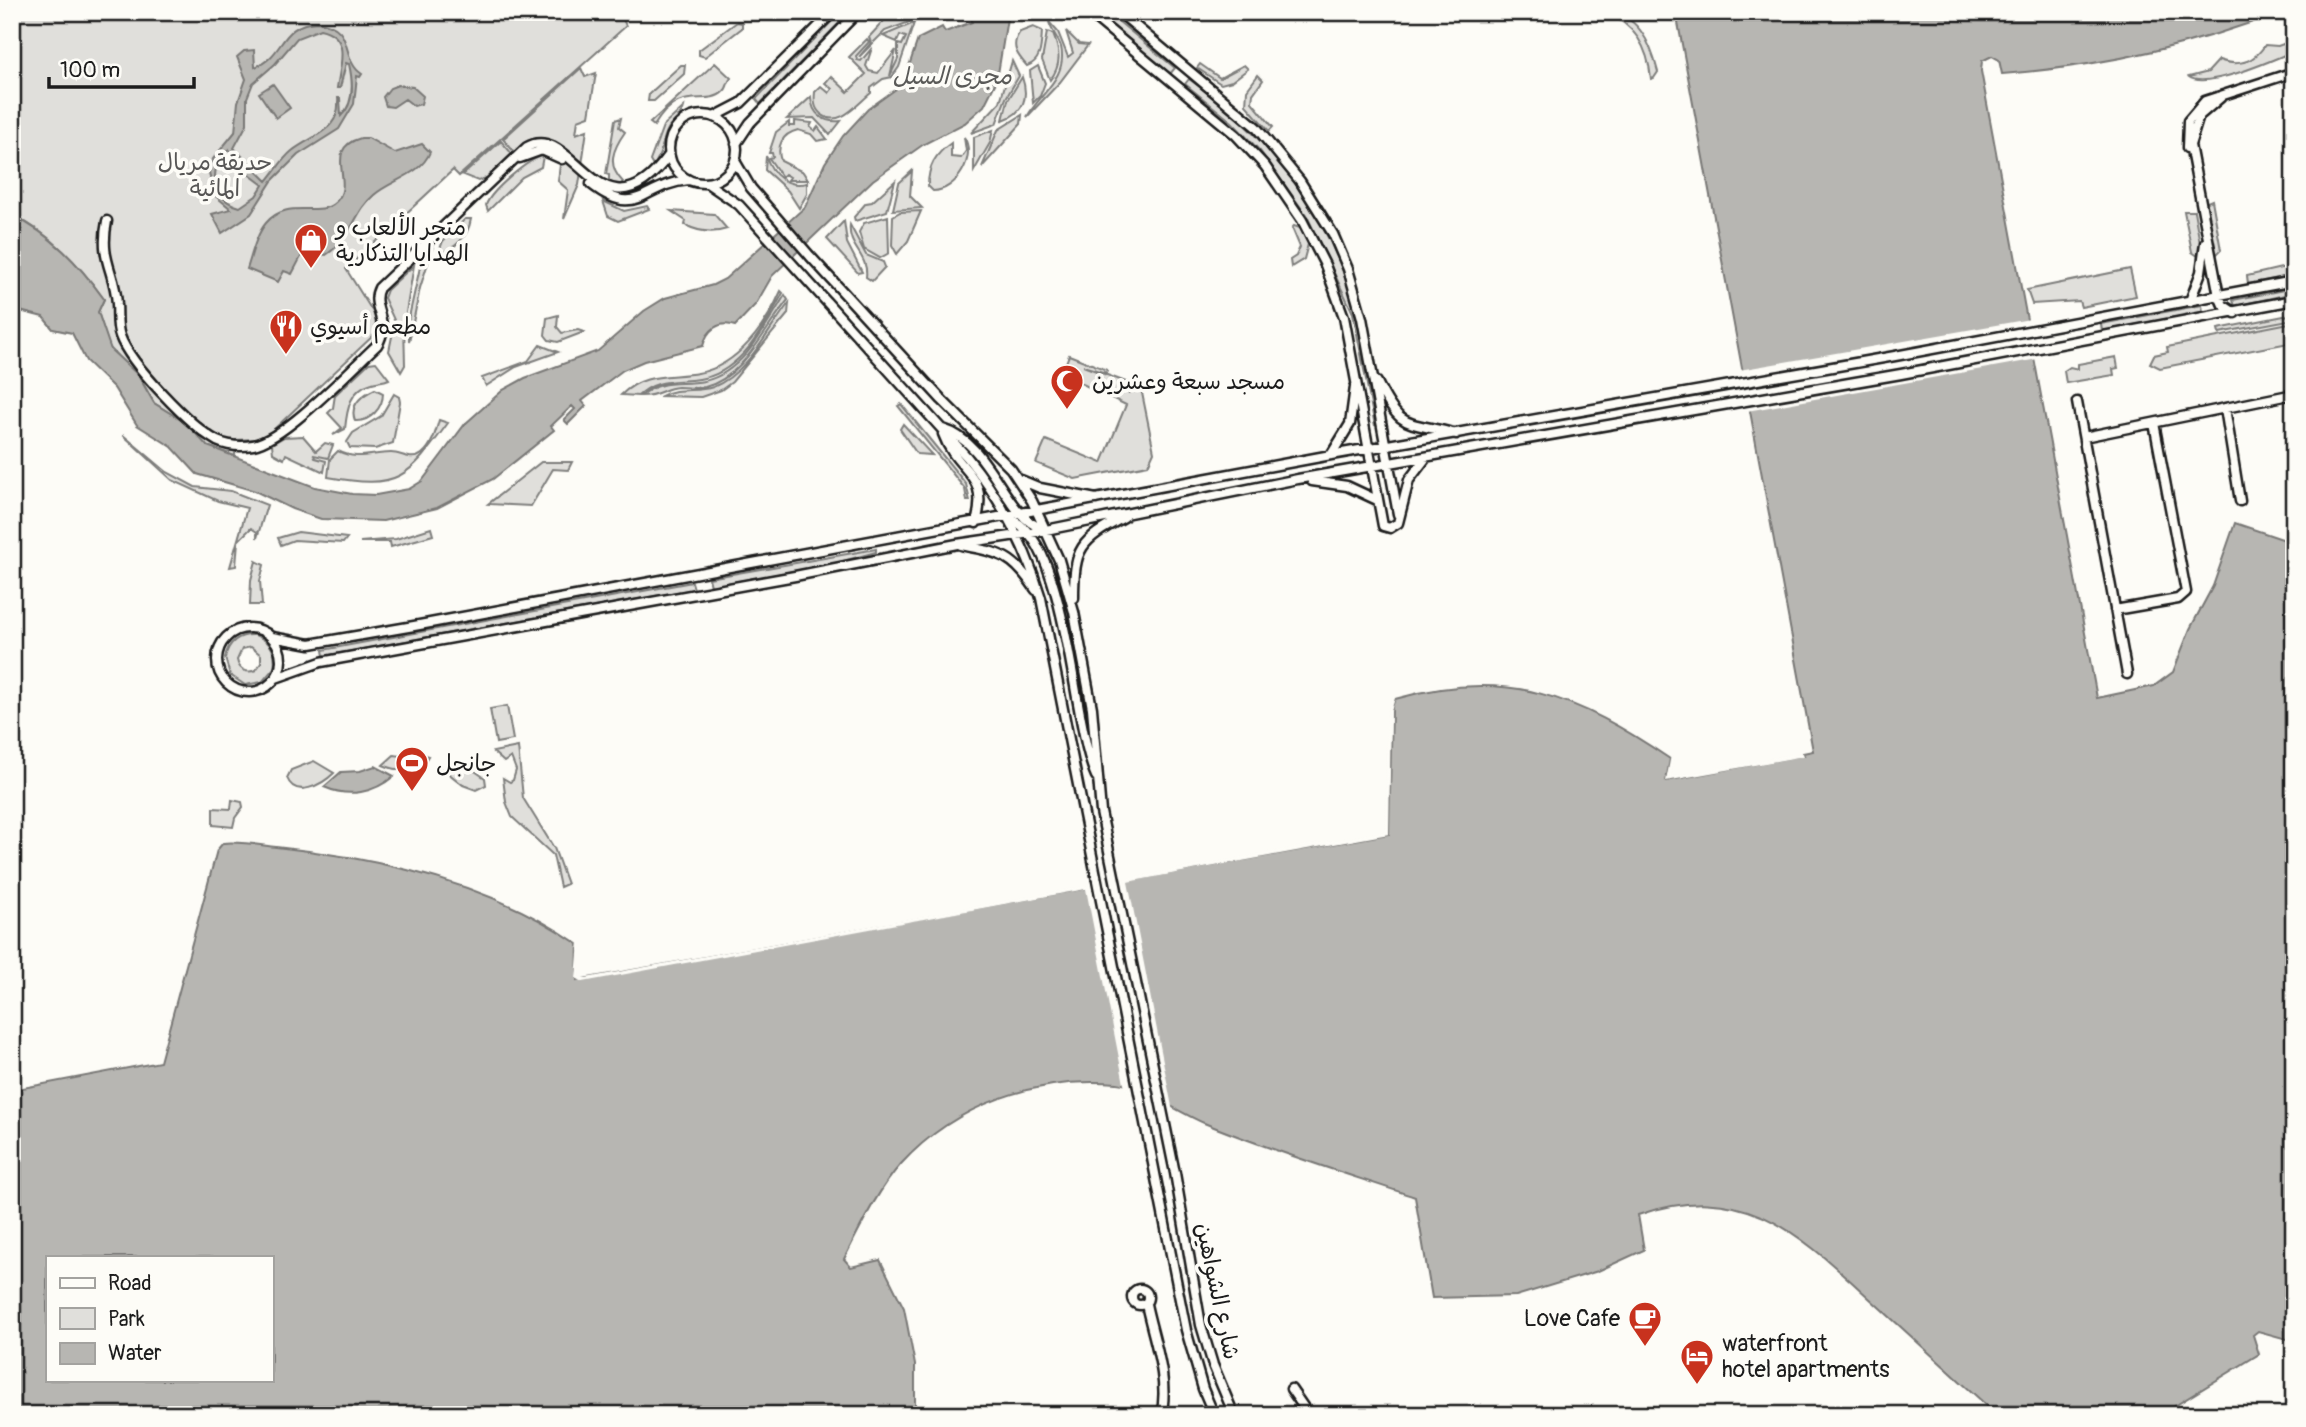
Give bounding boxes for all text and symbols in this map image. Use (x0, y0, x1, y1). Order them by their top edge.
scale bar (49, 46, 194, 90)
text: 100 m (60, 57, 120, 84)
water label: مجرى السيل (892, 62, 1012, 91)
park label: حديقة مريال المائية (158, 148, 272, 203)
place label: متجر الألعاب و الهدايا التذكارية (334, 211, 469, 268)
shop icon: متجر الألعاب و الهدايا التذكارية (292, 221, 330, 270)
restaurant icon: مطعم أسيوي (267, 307, 305, 356)
place label: مطعم أسيوي (310, 312, 431, 344)
mosque icon: مسجد سبعة وعشرين (1048, 362, 1086, 411)
place label: مسجد سبعة وعشرين (1092, 367, 1285, 396)
sports icon: جانجل (393, 744, 431, 793)
place label: جانجل (436, 749, 496, 778)
street label: شارع الشواهين (1188, 1220, 1246, 1362)
legend (46, 1256, 273, 1382)
text: Road (108, 1270, 152, 1297)
cafe icon: Love Cafe (1626, 1299, 1664, 1348)
place label: Love Cafe (1524, 1304, 1621, 1333)
text: Park (108, 1306, 145, 1333)
place label: waterfront hotel apartments (1722, 1329, 1890, 1384)
hotel icon: waterfront hotel apartments (1678, 1337, 1716, 1386)
text: Water (108, 1340, 162, 1367)

